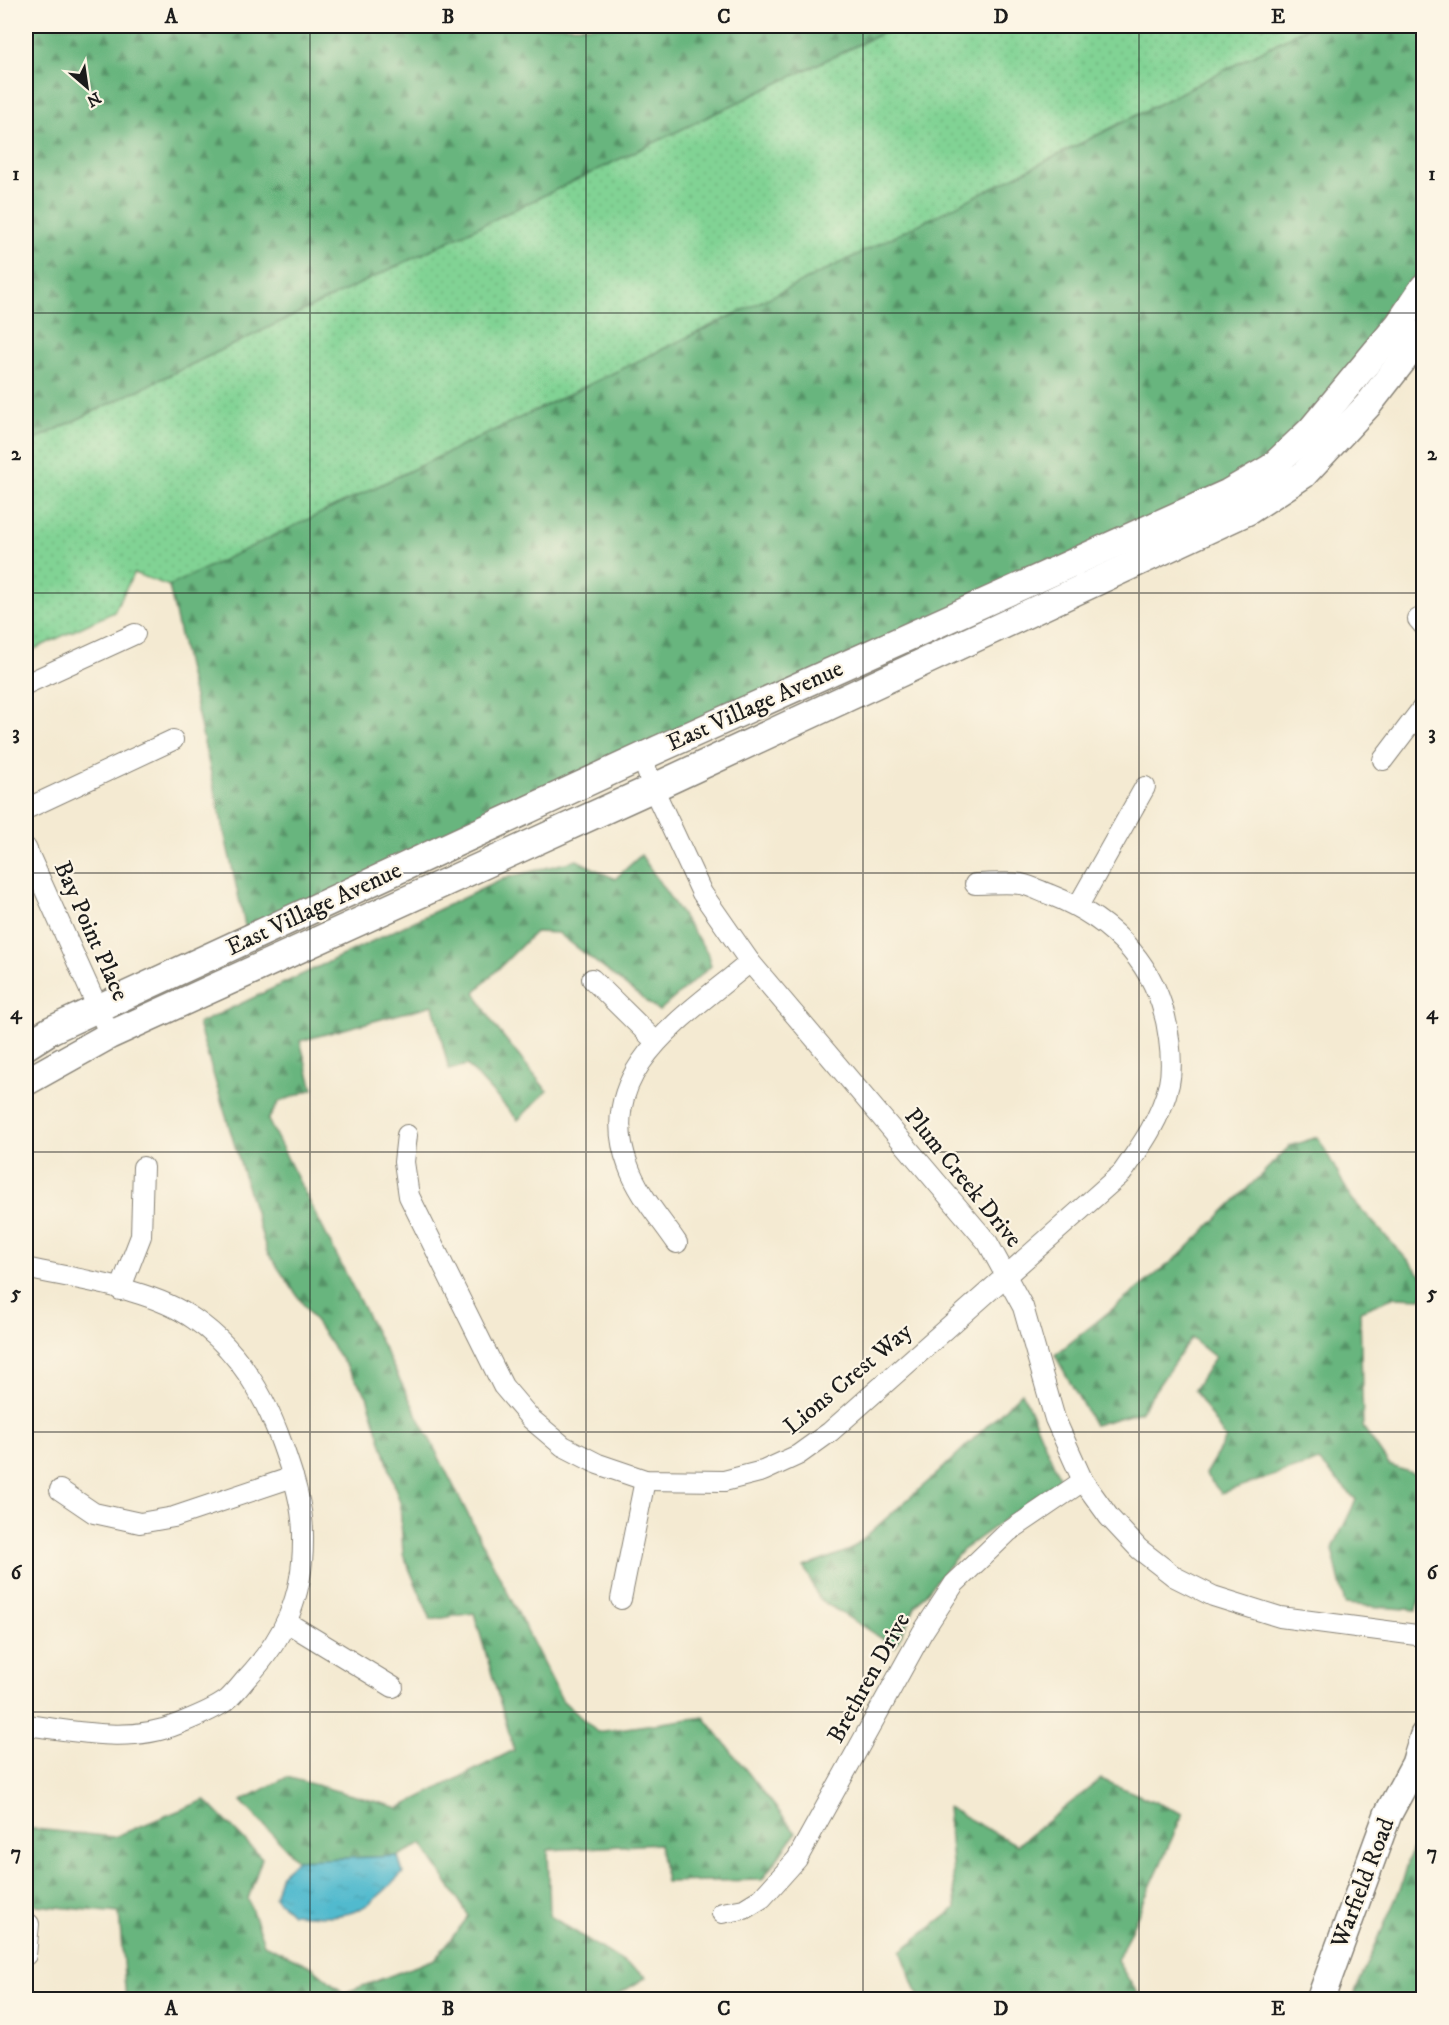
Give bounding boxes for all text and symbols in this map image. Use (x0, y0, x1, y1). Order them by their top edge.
text: A (164, 5, 179, 30)
text: B (442, 5, 454, 30)
text: C (717, 5, 731, 30)
text: D (994, 5, 1009, 30)
text: E (1271, 5, 1285, 30)
north arrow (57, 57, 117, 117)
text: N (83, 87, 104, 111)
text: 1 (12, 162, 20, 187)
text: 1 (1428, 162, 1436, 187)
text: 2 (11, 442, 22, 467)
text: 2 (1427, 442, 1438, 467)
street label: East Village Avenue (662, 654, 848, 758)
text: 3 (12, 721, 20, 746)
text: 3 (1428, 721, 1436, 746)
street label: East Village Avenue (222, 855, 406, 963)
street label: Bay Point Place (47, 856, 135, 1006)
text: 4 (10, 1001, 23, 1026)
text: 4 (1426, 1001, 1439, 1026)
street label: Plum Creek Drive (898, 1102, 1028, 1254)
text: 5 (10, 1281, 21, 1306)
text: 5 (1426, 1281, 1437, 1306)
street label: Lions Crest Way (778, 1316, 919, 1441)
text: 6 (11, 1561, 23, 1586)
text: 6 (1427, 1561, 1439, 1586)
street label: Brethren Drive (821, 1608, 917, 1748)
street label: Warfield Road (1324, 1814, 1402, 1953)
text: 7 (11, 1841, 21, 1866)
text: 7 (1427, 1841, 1437, 1866)
text: A (164, 1997, 179, 2022)
text: B (442, 1997, 454, 2022)
text: C (717, 1997, 731, 2022)
text: D (994, 1997, 1009, 2022)
text: E (1271, 1997, 1285, 2022)

